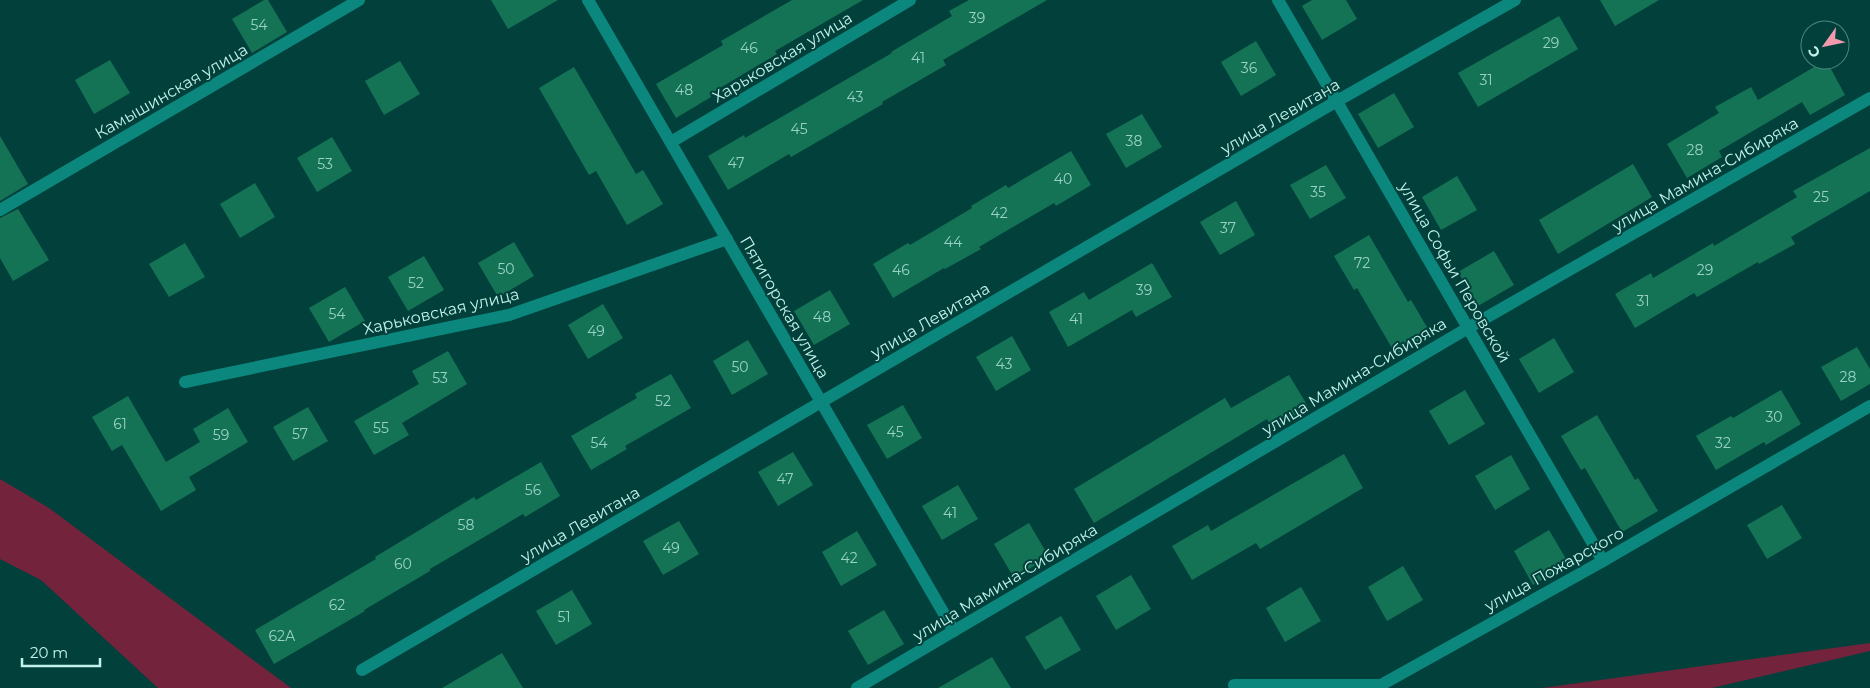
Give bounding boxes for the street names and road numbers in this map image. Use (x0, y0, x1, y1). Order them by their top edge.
street label: Харьковская улица (709, 8, 856, 107)
street label: Камышинская улица (91, 40, 251, 143)
street label: улица Левитана (1216, 75, 1343, 159)
street label: улица Мамина-Сибиряка (1608, 113, 1802, 236)
street label: улица Софьи Перовской (1394, 178, 1514, 366)
street label: Пятигорская улица (736, 233, 833, 382)
street label: улица Левитана (866, 279, 993, 363)
street label: Харьковская улица (361, 284, 521, 339)
street label: улица Мамина-Сибиряка (1258, 314, 1450, 440)
street label: улица Левитана (516, 483, 643, 567)
street label: улица Мамина-Сибиряка (909, 520, 1101, 646)
street label: улица Пожарского (1480, 523, 1627, 616)

